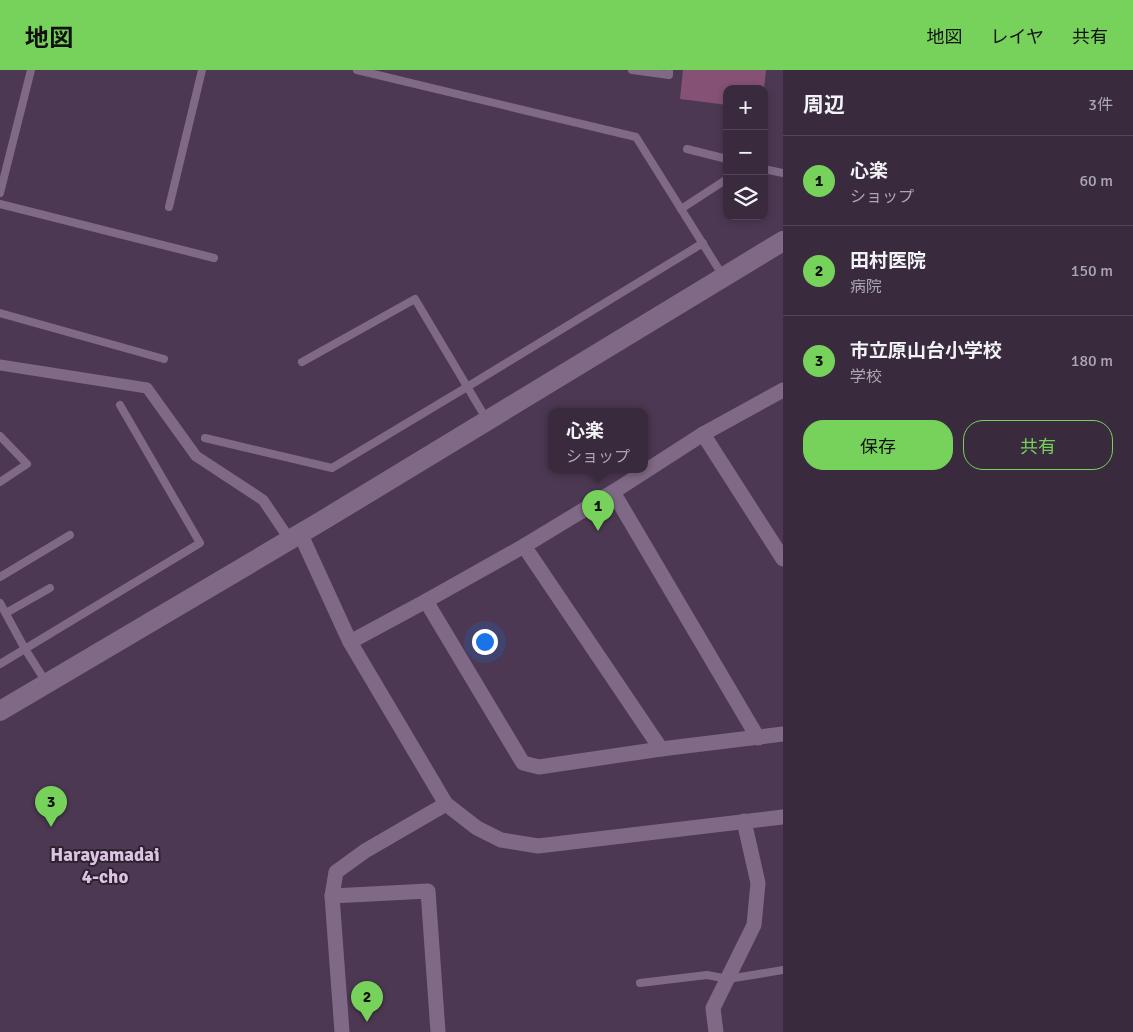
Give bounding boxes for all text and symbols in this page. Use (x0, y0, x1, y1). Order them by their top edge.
text: 地図 (25, 23, 73, 53)
text: 地図 (927, 26, 963, 48)
text: レイヤ (991, 26, 1044, 48)
text: 共有 (1072, 26, 1108, 48)
map controls (723, 85, 768, 220)
button: + (723, 85, 768, 130)
text: 周辺 (803, 92, 845, 118)
text: 3件 (1088, 95, 1113, 115)
button: − (723, 130, 768, 175)
text: 心楽 (850, 159, 888, 183)
text: 1 (815, 171, 823, 191)
text: 60 m (1079, 171, 1113, 191)
button: layers (723, 175, 768, 220)
text: ショップ (850, 187, 914, 207)
text: 田村医院 (850, 249, 926, 273)
text: 2 (815, 261, 823, 281)
text: 150 m (1071, 261, 1113, 281)
text: 病院 (850, 277, 882, 297)
text: 市立原山台小学校 (850, 339, 1002, 363)
text: 3 (815, 351, 823, 371)
text: 180 m (1071, 351, 1113, 371)
text: 学校 (850, 367, 882, 387)
popup (548, 408, 648, 473)
text: 心楽 (566, 419, 604, 443)
button: 保存 (803, 420, 953, 470)
button: 共有 (963, 420, 1113, 470)
text: ショップ (566, 447, 630, 467)
pin: 1 (582, 490, 614, 531)
your location (472, 629, 498, 655)
pin: 3 (35, 786, 67, 827)
district label: Harayamadai 4-cho (50, 843, 160, 889)
pin: 2 (351, 981, 383, 1022)

